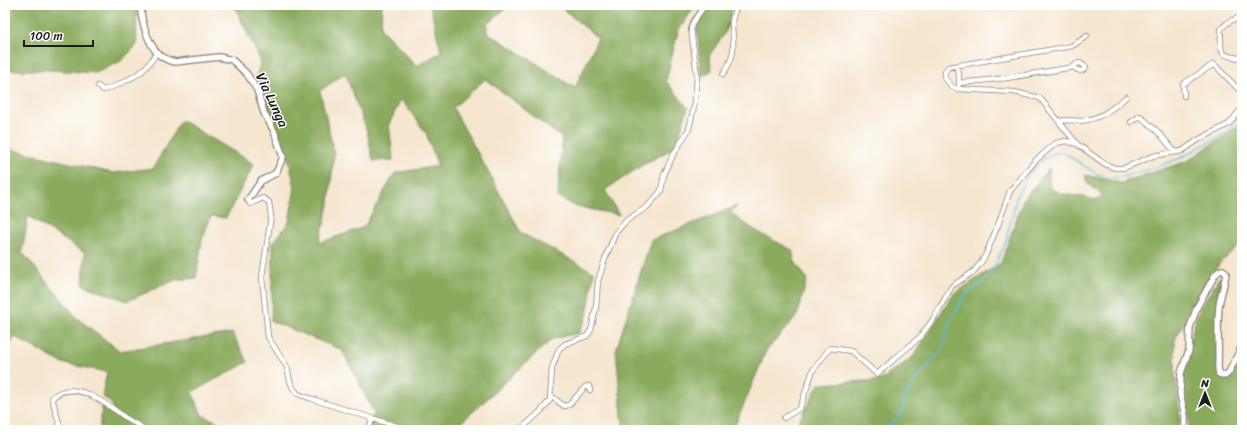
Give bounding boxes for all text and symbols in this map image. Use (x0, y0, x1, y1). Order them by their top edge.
scale bar (24, 22, 93, 48)
text: 100 m (30, 25, 63, 47)
street label: Via Lunga (248, 68, 296, 132)
north arrow (1185, 373, 1225, 413)
text: N (1200, 374, 1209, 393)

